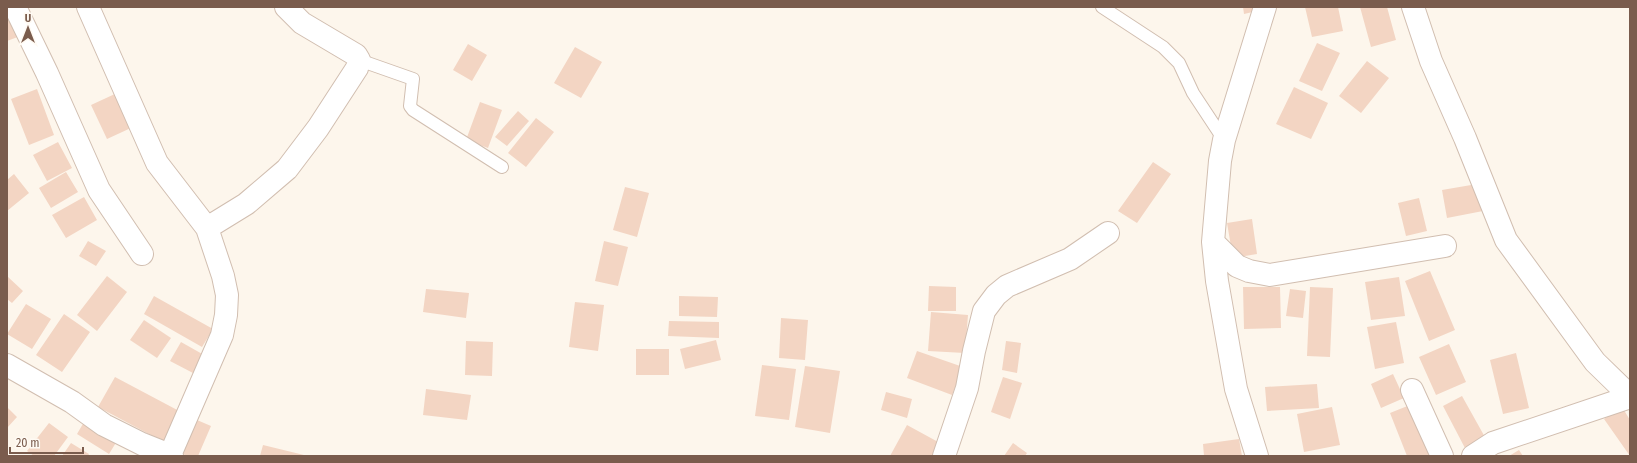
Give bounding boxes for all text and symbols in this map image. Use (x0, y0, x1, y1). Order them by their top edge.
north arrow (8, 8, 48, 48)
text: U (25, 12, 31, 25)
scale bar (10, 429, 83, 455)
text: 20 m (16, 436, 40, 450)

